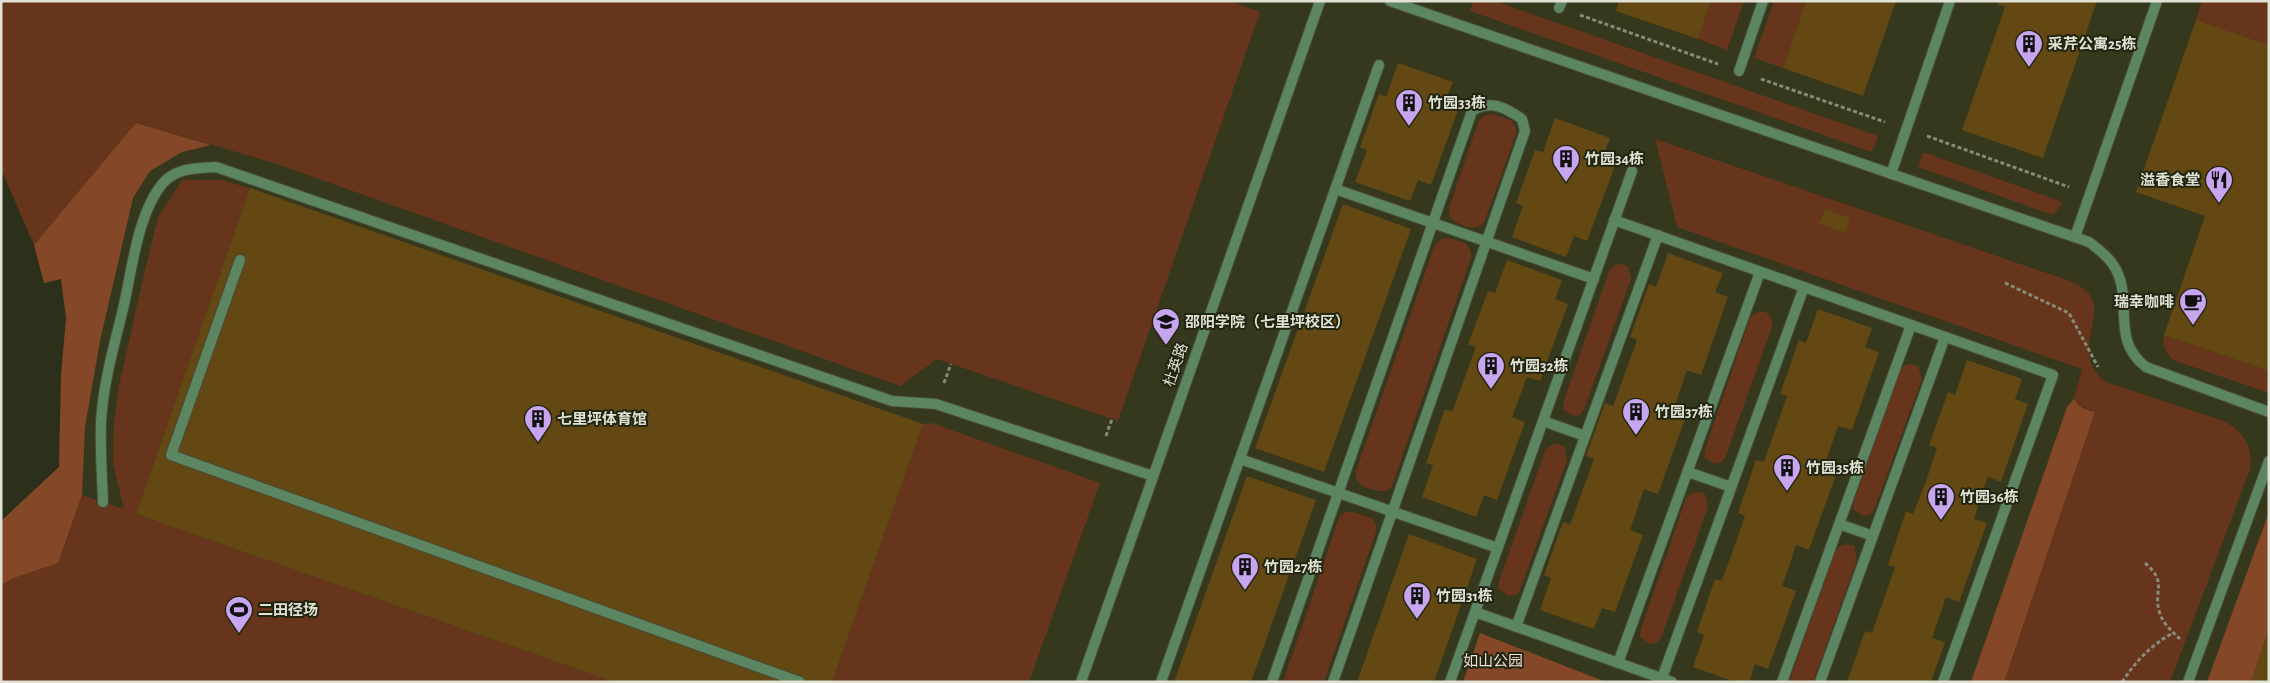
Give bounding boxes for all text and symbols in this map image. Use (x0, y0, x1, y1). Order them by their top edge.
building icon: 采芹公寓25栋 (2014, 29, 2044, 68)
place label: 采芹公寓25栋 (2048, 35, 2137, 52)
building icon: 竹园33栋 (1394, 88, 1424, 127)
place label: 竹园33栋 (1428, 94, 1486, 111)
building icon: 竹园34栋 (1551, 144, 1581, 183)
place label: 竹园34栋 (1585, 150, 1644, 167)
restaurant icon: 溢香食堂 (2204, 165, 2234, 204)
place label: 溢香食堂 (2140, 172, 2200, 188)
cafe icon: 瑞幸咖啡 (2178, 287, 2208, 326)
place label: 瑞幸咖啡 (2114, 294, 2174, 310)
school or university icon: 邵阳学院（七里坪校区） (1151, 307, 1181, 346)
place label: 邵阳学院（七里坪校区） (1185, 313, 1350, 330)
street label: 杜英路 (1161, 341, 1190, 389)
building icon: 竹园32栋 (1476, 351, 1506, 390)
place label: 竹园32栋 (1510, 357, 1569, 374)
building icon: 竹园37栋 (1621, 397, 1651, 436)
place label: 竹园37栋 (1655, 403, 1713, 420)
building icon: 七里坪体育馆 (523, 404, 553, 443)
place label: 七里坪体育馆 (557, 411, 647, 427)
building icon: 竹园35栋 (1772, 453, 1802, 492)
place label: 竹园35栋 (1806, 459, 1864, 476)
building icon: 竹园36栋 (1926, 482, 1956, 521)
place label: 竹园36栋 (1960, 488, 2019, 505)
building icon: 竹园27栋 (1230, 552, 1260, 591)
place label: 竹园27栋 (1264, 558, 1323, 575)
building icon: 竹园31栋 (1402, 581, 1432, 620)
place label: 竹园31栋 (1436, 587, 1493, 604)
sports icon: 二田径场 (224, 595, 254, 634)
place label: 二田径场 (258, 602, 318, 618)
park label: 如山公园 (1463, 652, 1523, 669)

